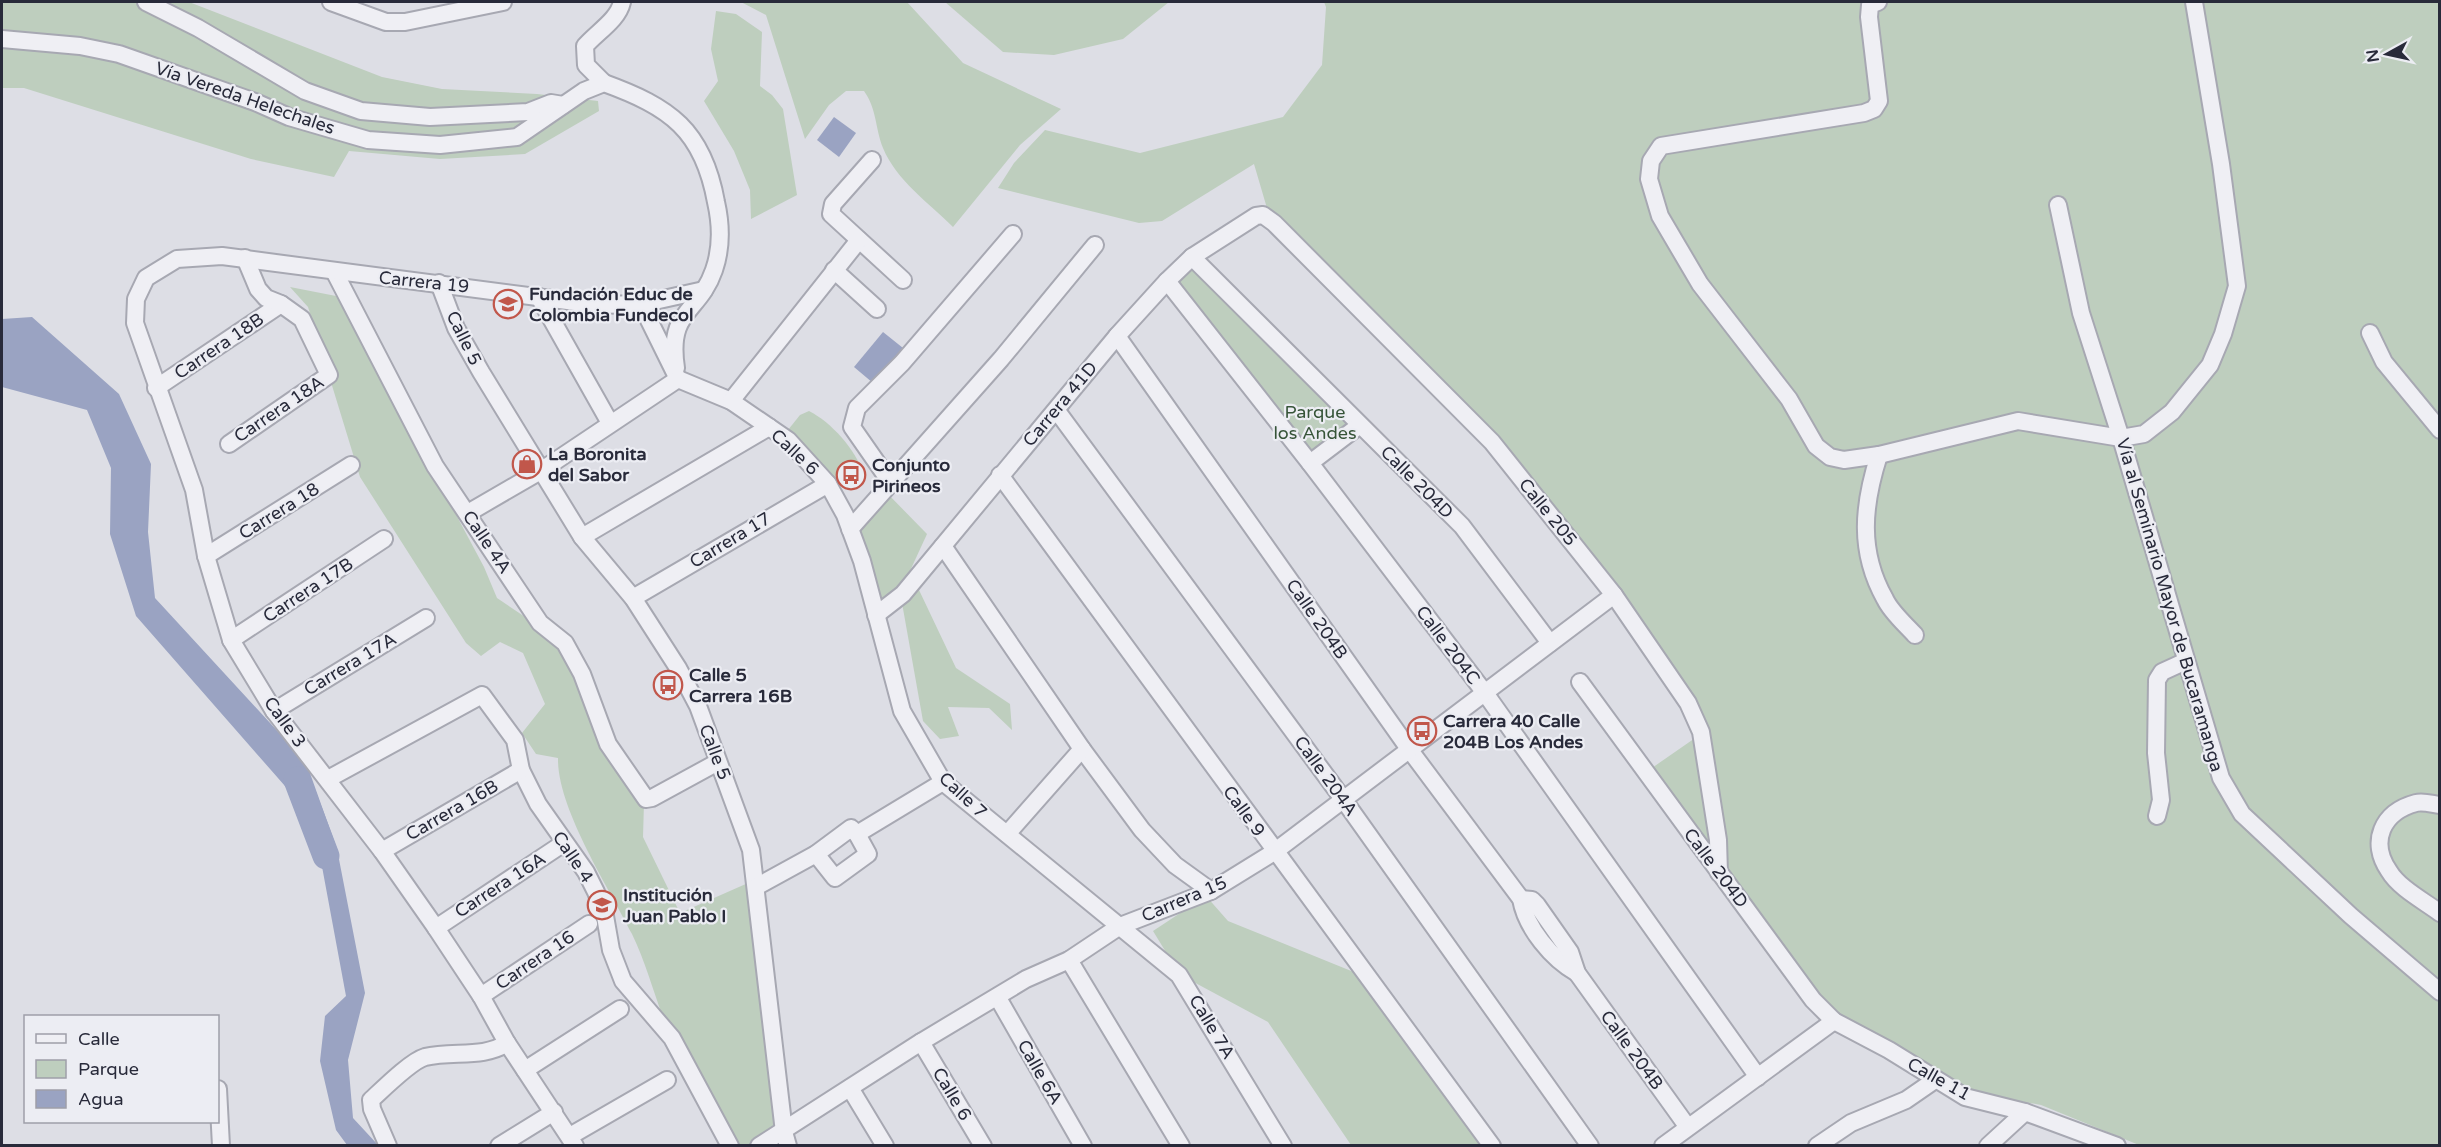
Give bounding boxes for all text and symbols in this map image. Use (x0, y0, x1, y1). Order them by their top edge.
north arrow (2357, 24, 2417, 84)
text: N (2362, 48, 2384, 64)
street label: Vía Vereda Helechales (152, 57, 338, 139)
street label: Carrera 19 (378, 266, 470, 298)
place label: Fundación Educ de Colombia Fundecol (529, 283, 693, 326)
school or university icon: Fundación Educ de Colombia Fundecol (492, 288, 524, 320)
street label: Calle 5 (441, 307, 487, 369)
street label: Carrera 18B (170, 308, 268, 384)
street label: Carrera 41D (1018, 357, 1102, 451)
street label: Carrera 18A (230, 371, 328, 447)
park label: Parque los Andes (1273, 401, 1357, 444)
street label: Calle 6 (766, 424, 824, 480)
street label: Vía al Seminario Mayor de Bucaramanga (2112, 436, 2228, 774)
street label: Calle 204D (1376, 441, 1458, 523)
place label: La Boronita del Sabor (548, 443, 647, 486)
shop icon: La Boronita del Sabor (511, 448, 543, 480)
place label: Conjunto Pirineos (872, 454, 950, 497)
bus stop icon: Conjunto Pirineos (835, 459, 867, 491)
street label: Calle 205 (1514, 474, 1582, 550)
street label: Carrera 18 (235, 478, 323, 544)
street label: Calle 4A (458, 506, 516, 578)
street label: Carrera 17 (685, 507, 775, 573)
street label: Carrera 17B (259, 553, 357, 627)
street label: Calle 204B (1281, 575, 1353, 663)
street label: Calle 204C (1411, 601, 1485, 689)
street label: Carrera 17A (300, 628, 400, 700)
place label: Calle 5 Carrera 16B (689, 664, 792, 707)
bus stop icon: Calle 5 Carrera 16B (652, 669, 684, 701)
street label: Calle 3 (259, 692, 311, 752)
place label: Carrera 40 Calle 204B Los Andes (1443, 710, 1584, 753)
bus stop icon: Carrera 40 Calle 204B Los Andes (1406, 715, 1438, 747)
street label: Calle 5 (694, 721, 736, 783)
street label: Calle 204A (1290, 732, 1362, 820)
street label: Calle 7 (934, 767, 992, 823)
street label: Carrera 16B (402, 775, 502, 845)
street label: Calle 9 (1218, 781, 1270, 841)
street label: Calle 204D (1679, 824, 1753, 912)
street label: Calle 4 (548, 827, 598, 887)
street label: Carrera 16A (450, 847, 550, 923)
street label: Carrera 15 (1138, 871, 1230, 927)
place label: Institución Juan Pablo I (622, 884, 726, 927)
school or university icon: Institución Juan Pablo I (586, 889, 618, 921)
street label: Carrera 16 (491, 926, 579, 994)
street label: Calle 7A (1184, 991, 1240, 1063)
street label: Calle 204B (1596, 1006, 1668, 1094)
legend (24, 1015, 219, 1123)
text: Calle (78, 1028, 120, 1050)
street label: Calle 6A (1013, 1036, 1067, 1108)
street label: Calle 11 (1903, 1053, 1975, 1105)
text: Parque (78, 1058, 139, 1080)
street label: Calle 6 (928, 1064, 976, 1124)
text: Agua (78, 1088, 124, 1110)

